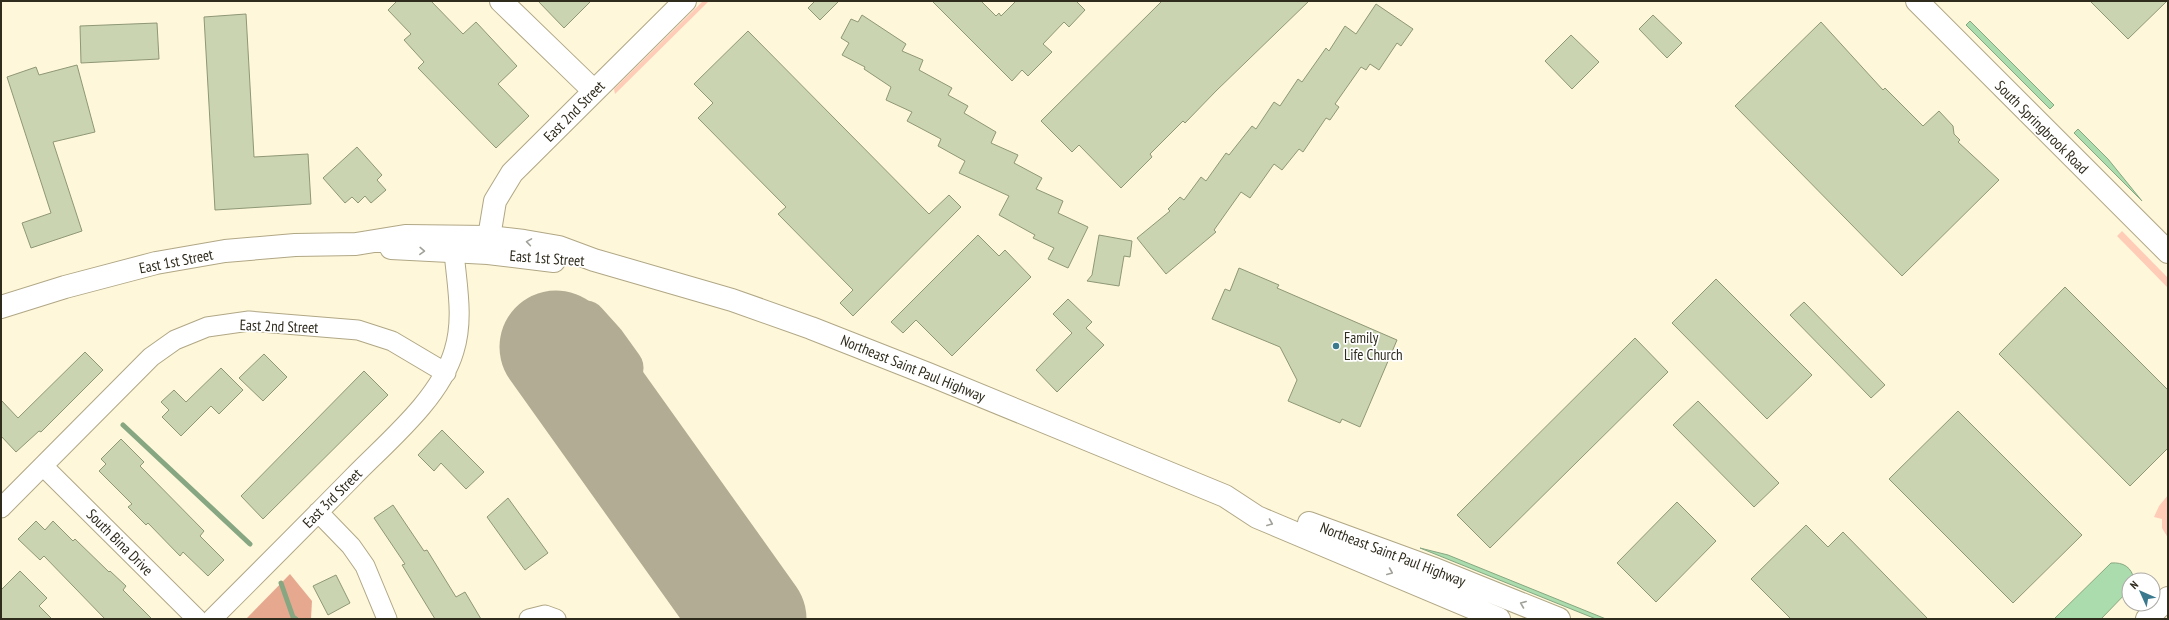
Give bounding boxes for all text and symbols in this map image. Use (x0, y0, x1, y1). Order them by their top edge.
street label: East 2nd Street (539, 76, 609, 146)
street label: South Springbrook Road (1991, 76, 2093, 178)
one-way arrow (526, 238, 533, 247)
street label: East 1st Street (137, 245, 215, 277)
street label: East 1st Street (509, 246, 585, 270)
one-way arrow (419, 247, 425, 255)
street label: East 2nd Street (239, 315, 319, 337)
place label: Family Life Church (1344, 328, 1403, 364)
street label: Northeast Saint Paul Highway (838, 330, 988, 406)
marker: Family Life Church (1331, 341, 1341, 351)
street label: East 3rd Street (298, 464, 366, 532)
street label: South Bina Drive (83, 505, 157, 579)
street label: Northeast Saint Paul Highway (1318, 517, 1469, 591)
one-way arrow (1267, 518, 1274, 526)
one-way arrow (1386, 567, 1394, 575)
north arrow (2121, 572, 2161, 612)
text: N (2127, 578, 2141, 592)
one-way arrow (1519, 601, 1526, 609)

